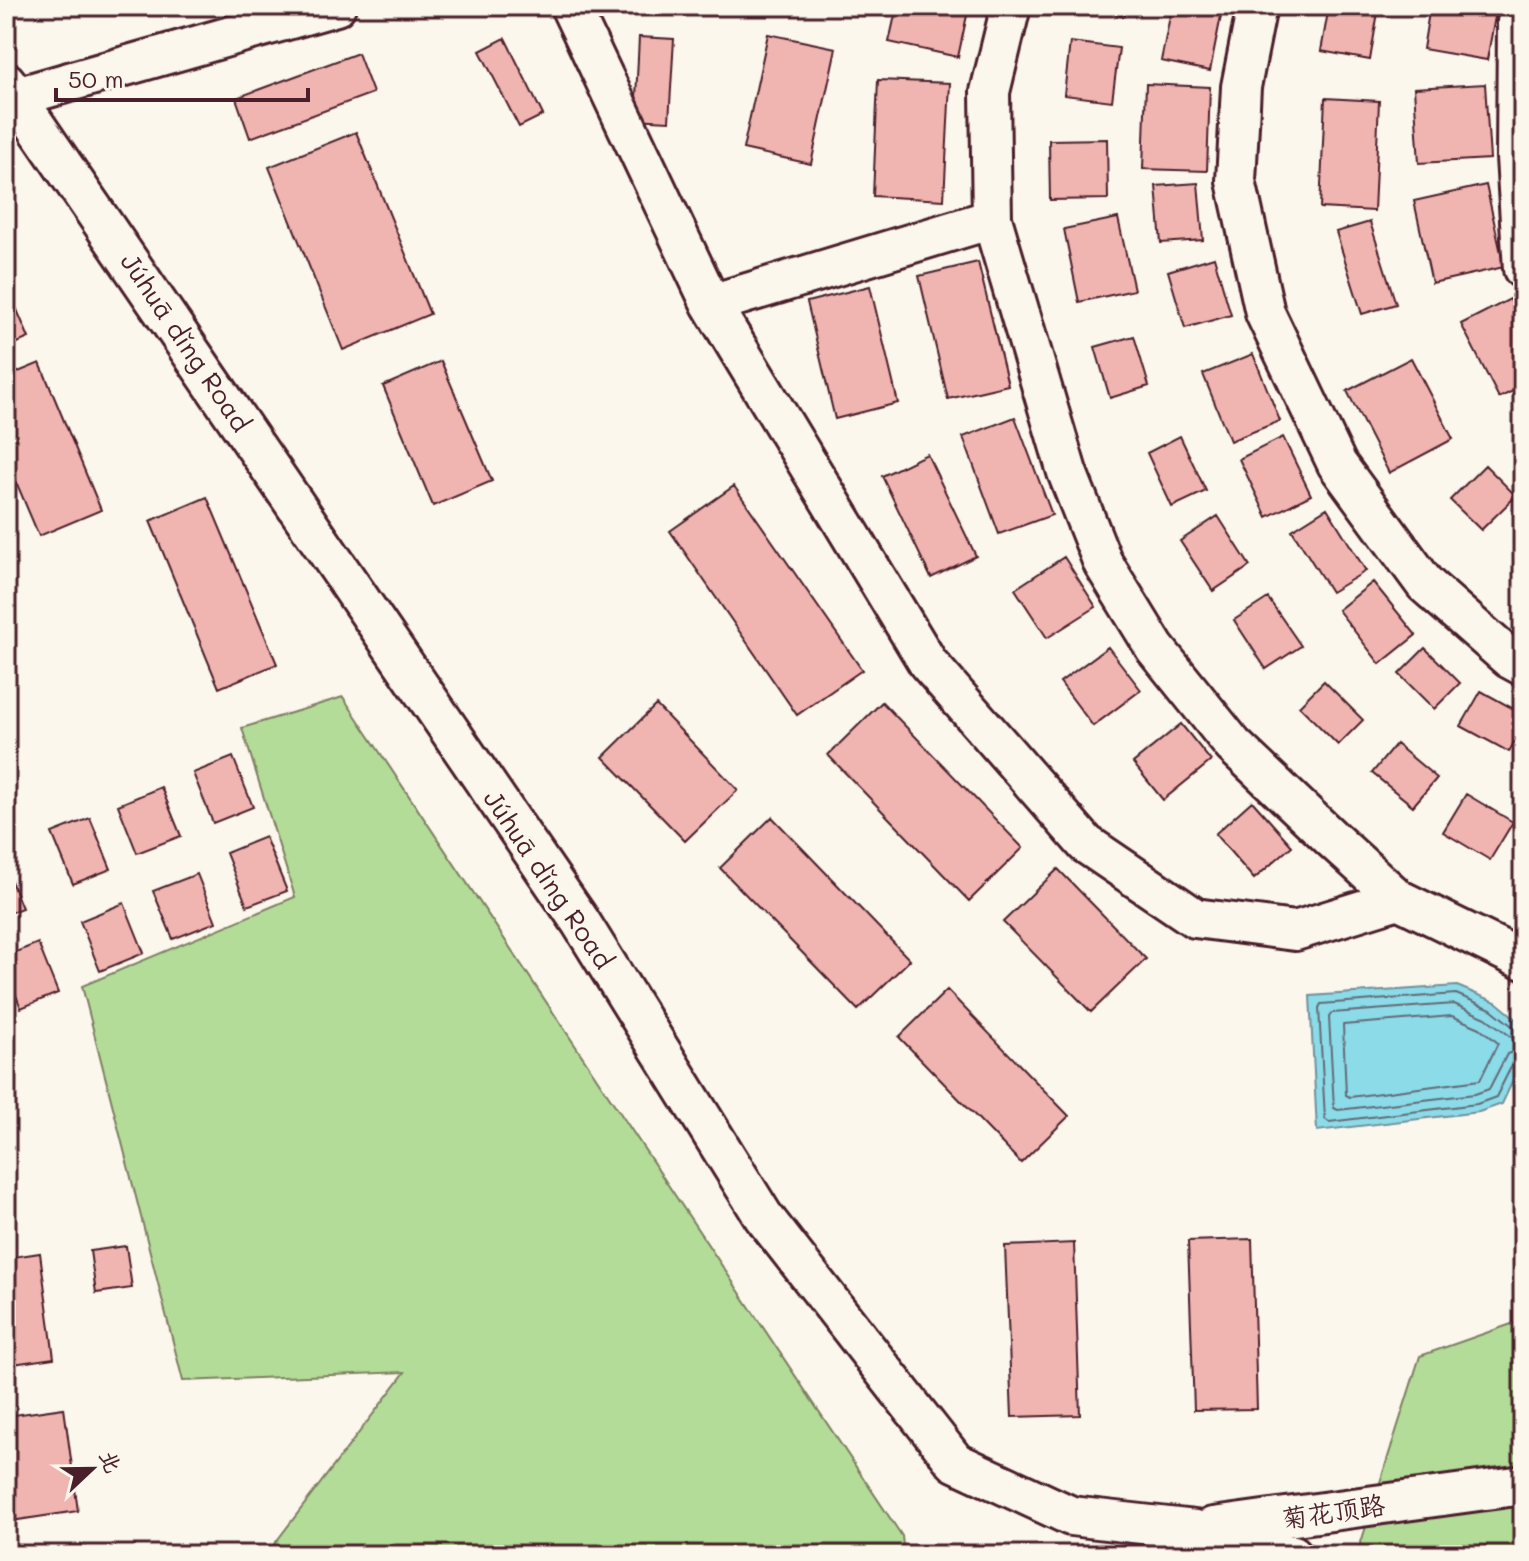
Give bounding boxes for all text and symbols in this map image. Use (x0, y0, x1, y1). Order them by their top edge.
scale bar (56, 52, 308, 102)
text: 50 m (68, 63, 124, 94)
street label: Júhuā dǐng Road (113, 246, 259, 438)
street label: Júhuā dǐng Road (476, 783, 622, 975)
north arrow (52, 1429, 132, 1509)
text: 北 (93, 1446, 129, 1477)
street label: 菊花顶路 (1279, 1487, 1387, 1535)

